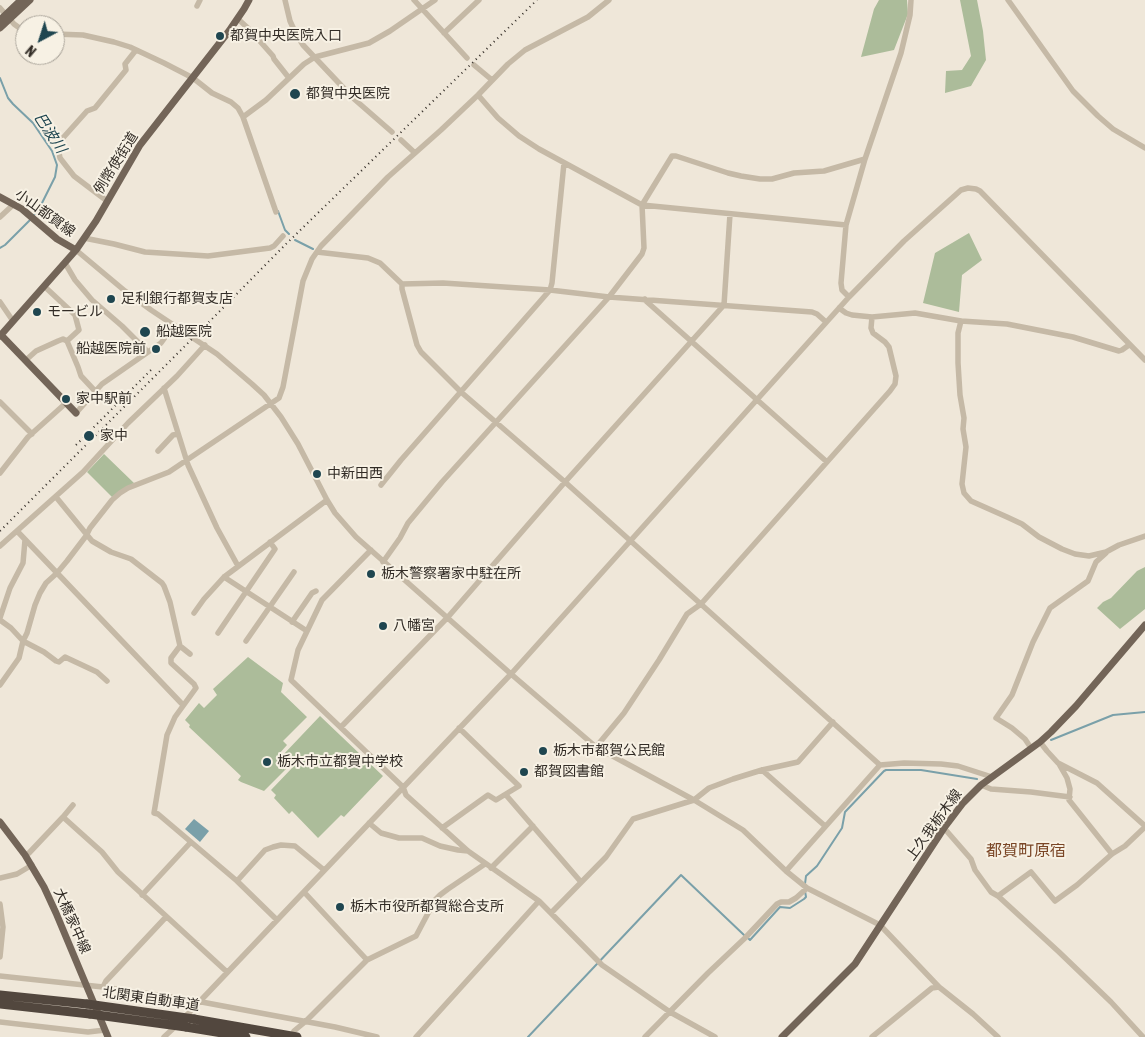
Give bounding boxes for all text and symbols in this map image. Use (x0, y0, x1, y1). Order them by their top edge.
north arrow (15, 15, 65, 65)
place label: 都賀中央医院入口 (230, 28, 342, 44)
marker: 都賀中央医院入口 (214, 30, 226, 42)
text: N (23, 42, 39, 60)
place label: 都賀中央医院 (306, 86, 390, 102)
marker: 都賀中央医院 (288, 87, 302, 101)
water label: 巴波川 (30, 109, 70, 157)
street label: 例幣使街道 (90, 129, 142, 197)
street label: 小山都賀線 (12, 186, 78, 240)
place label: 足利銀行都賀支店 (121, 291, 233, 307)
marker: 足利銀行都賀支店 (105, 293, 117, 305)
place label: モービル (47, 304, 103, 320)
marker: モービル (31, 306, 43, 318)
place label: 船越医院 (156, 324, 212, 340)
marker: 船越医院 (138, 325, 152, 339)
place label: 船越医院前 (76, 341, 146, 357)
marker: 船越医院前 (150, 343, 162, 355)
place label: 家中駅前 (76, 391, 132, 407)
marker: 家中駅前 (60, 393, 72, 405)
place label: 家中 (100, 428, 128, 444)
marker: 家中 (82, 429, 96, 443)
place label: 中新田西 (327, 466, 383, 482)
marker: 中新田西 (311, 468, 323, 480)
place label: 栃木警察署家中駐在所 (381, 566, 521, 582)
marker: 栃木警察署家中駐在所 (365, 568, 377, 580)
place label: 八幡宮 (393, 618, 435, 634)
marker: 八幡宮 (377, 620, 389, 632)
place label: 栃木市都賀公民館 (553, 743, 665, 759)
marker: 栃木市都賀公民館 (537, 745, 549, 757)
place label: 栃木市立都賀中学校 (277, 754, 403, 770)
marker: 栃木市立都賀中学校 (261, 756, 273, 768)
place label: 都賀図書館 (534, 764, 604, 780)
marker: 都賀図書館 (518, 766, 530, 778)
street label: 上久我栃木線 (903, 786, 965, 864)
district label: 都賀町原宿 (986, 841, 1066, 861)
street label: 大橋家中線 (50, 886, 94, 956)
place label: 栃木市役所都賀総合支所 (350, 899, 504, 915)
marker: 栃木市役所都賀総合支所 (334, 901, 346, 913)
street label: 北関東自動車道 (101, 984, 201, 1014)

